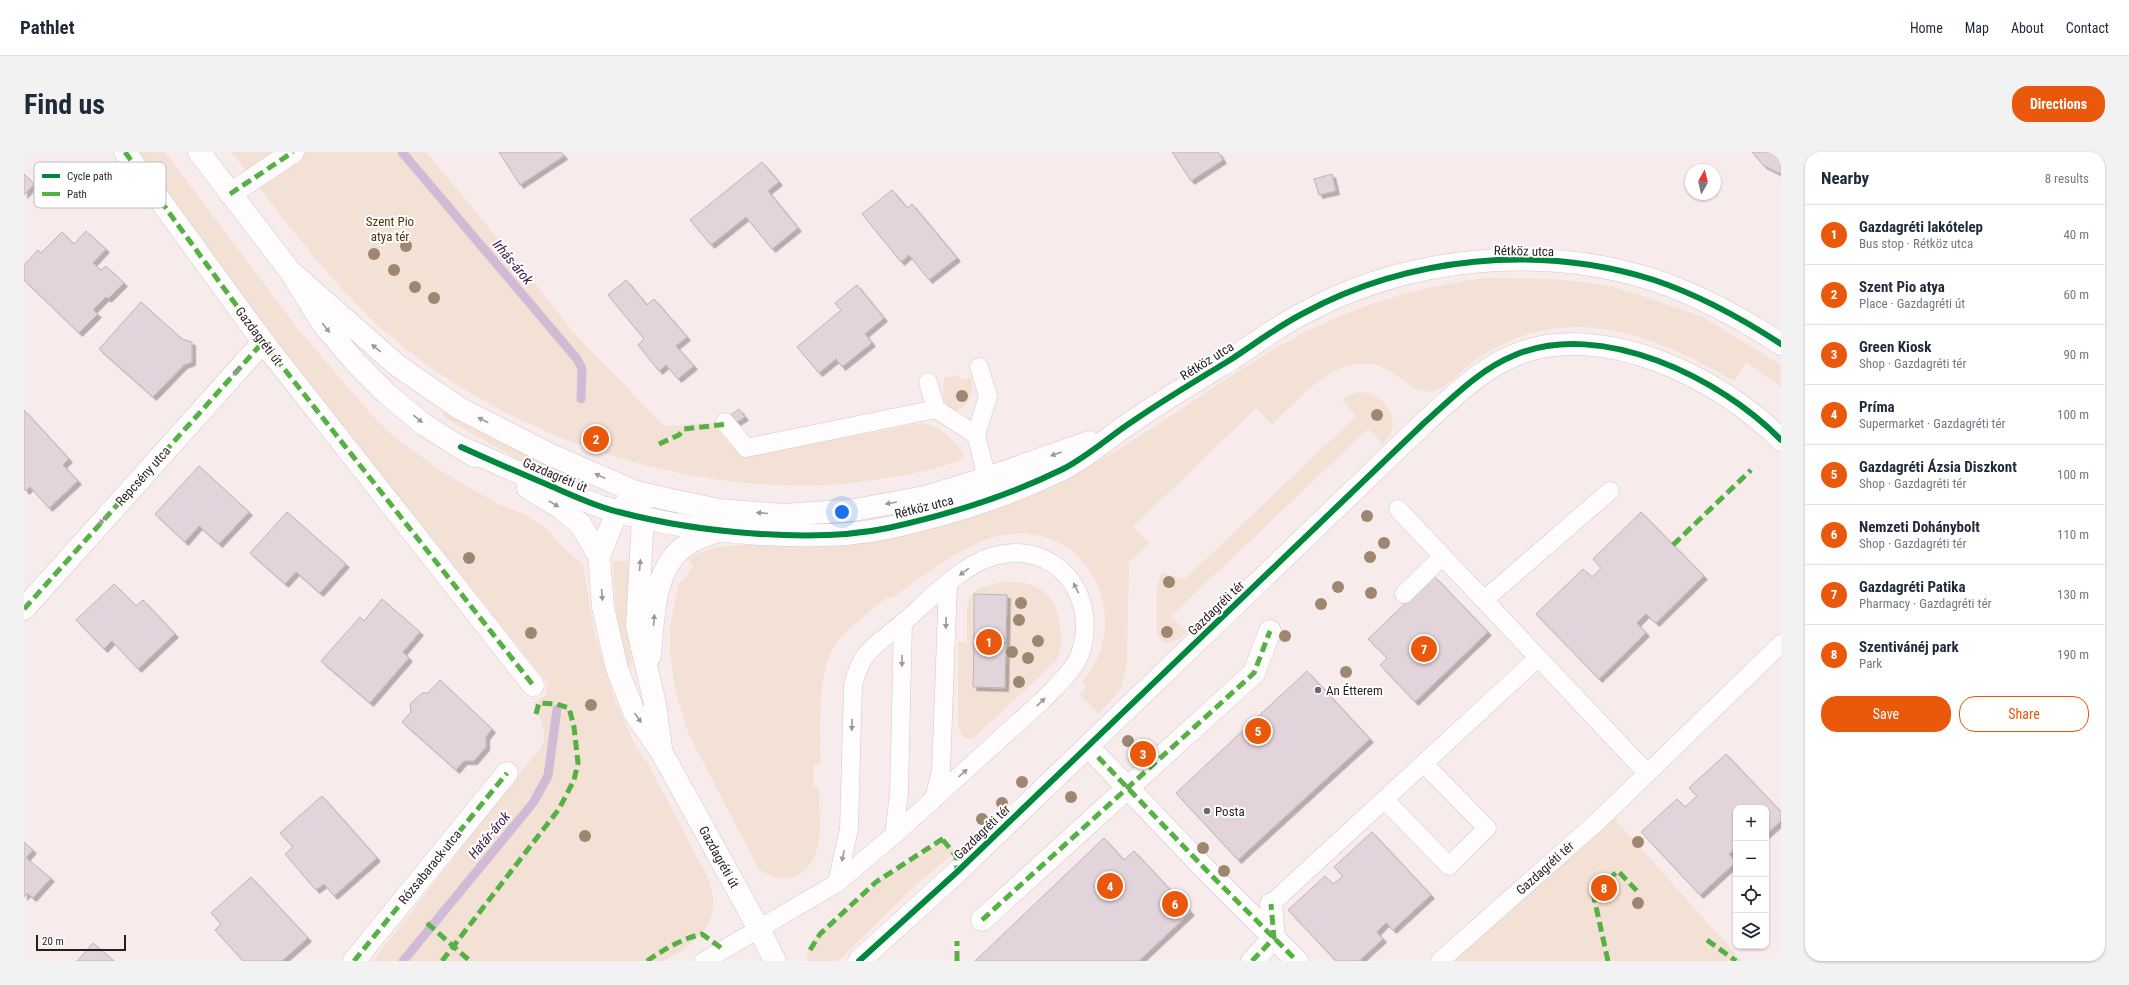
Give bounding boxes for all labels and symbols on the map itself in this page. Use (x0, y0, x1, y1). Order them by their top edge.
legend (34, 162, 166, 208)
north arrow (1685, 164, 1721, 200)
text: Cycle path (67, 170, 112, 183)
text: Path (67, 188, 87, 201)
park label: Szent Pio atya tér (366, 214, 414, 244)
water label: Irhás-árok (490, 236, 537, 288)
street label: Rétköz utca (1494, 243, 1554, 259)
street label: Gazdagréti út (232, 304, 286, 368)
one-way arrow (322, 322, 331, 333)
street label: Rétköz utca (1178, 339, 1236, 383)
one-way arrow (370, 343, 381, 352)
one-way arrow (232, 366, 242, 376)
one-way arrow (412, 415, 423, 424)
one-way arrow (477, 417, 489, 423)
pin: 2 (583, 424, 609, 454)
street label: Repcsény utca (113, 443, 173, 509)
one-way arrow (1049, 451, 1061, 457)
street label: Gazdagréti út (521, 455, 590, 495)
one-way arrow (594, 472, 606, 478)
street label: Rétköz utca (893, 492, 955, 522)
one-way arrow (885, 500, 897, 506)
one-way arrow (548, 501, 560, 508)
your location (832, 502, 852, 522)
one-way arrow (756, 510, 768, 516)
one-way arrow (99, 515, 108, 525)
one-way arrow (637, 559, 643, 571)
one-way arrow (959, 568, 969, 576)
street label: Gazdagréti tér (1185, 577, 1247, 638)
one-way arrow (1073, 583, 1079, 594)
one-way arrow (598, 589, 605, 601)
one-way arrow (650, 614, 657, 626)
one-way arrow (943, 617, 950, 629)
pin: 1 (976, 627, 1002, 657)
pin: 7 (1411, 634, 1437, 664)
one-way arrow (899, 655, 905, 668)
place label: An Étterem (1326, 683, 1383, 698)
marker: An Étterem (1313, 685, 1323, 695)
one-way arrow (1036, 698, 1046, 707)
one-way arrow (634, 713, 642, 724)
pin: 5 (1245, 716, 1271, 746)
one-way arrow (849, 719, 855, 732)
pin: 3 (1130, 739, 1156, 769)
one-way arrow (958, 768, 968, 777)
street label: Gazdagréti tér (951, 801, 1013, 862)
place label: Posta (1215, 804, 1245, 819)
marker: Posta (1202, 806, 1212, 816)
water label: Határ-árok (465, 808, 514, 862)
street label: Gazdagréti út (696, 823, 742, 891)
street label: Rózsabarack utca (396, 827, 464, 907)
street label: Gazdagréti tér (1513, 838, 1577, 898)
one-way arrow (839, 849, 845, 862)
pin: 4 (1097, 871, 1123, 901)
pin: 8 (1591, 873, 1617, 903)
pin: 6 (1162, 889, 1188, 919)
scale bar (36, 933, 126, 952)

